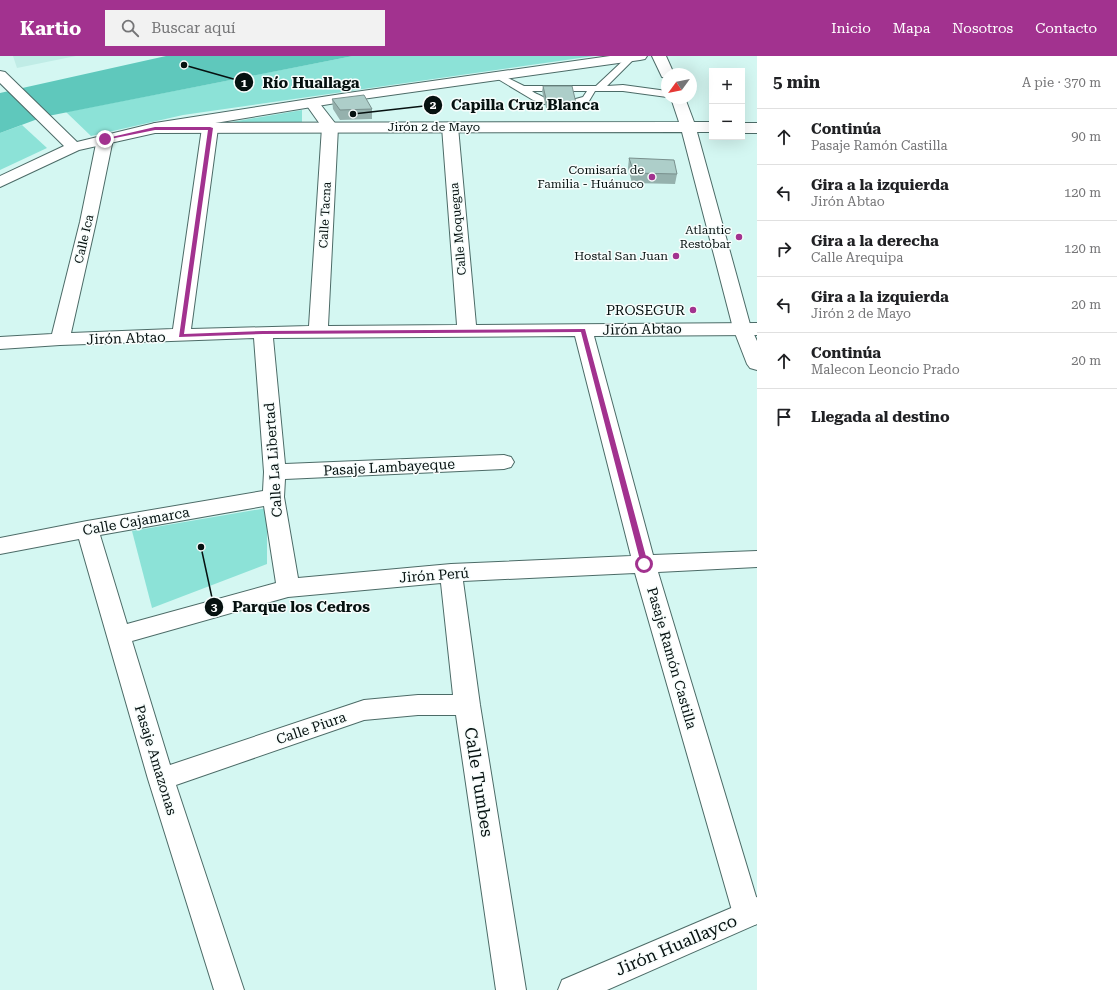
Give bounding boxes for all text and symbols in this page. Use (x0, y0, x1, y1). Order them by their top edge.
search box (105, 10, 385, 46)
text: Kartio (20, 17, 81, 40)
icon: search (119, 17, 141, 39)
text: Buscar aquí (151, 19, 236, 37)
text: Inicio (831, 20, 871, 36)
text: Mapa (893, 20, 930, 36)
text: Nosotros (952, 20, 1013, 36)
text: Contacto (1035, 20, 1097, 36)
north arrow (661, 68, 697, 104)
map controls (709, 68, 745, 140)
button: + (709, 68, 745, 104)
callout: Río Huallaga (234, 69, 368, 96)
text: 5 min (773, 72, 820, 92)
text: Río Huallaga (262, 74, 360, 92)
text: A pie · 370 m (1022, 75, 1101, 90)
text: 1 (241, 76, 248, 90)
callout: Capilla Cruz Blanca (423, 91, 607, 118)
text: Capilla Cruz Blanca (451, 96, 599, 114)
text: 2 (430, 98, 437, 112)
button: − (709, 104, 745, 140)
street label: Jirón 2 de Mayo (388, 120, 480, 134)
text: Continúa (811, 120, 881, 138)
icon: ahead (773, 126, 795, 148)
text: 90 m (1071, 129, 1101, 144)
route end (96, 130, 114, 148)
text: Pasaje Ramón Castilla (811, 138, 948, 153)
place label: Comisaría de Familia - Huánuco (538, 163, 644, 191)
marker: Comisaría de Familia - Huánuco (647, 172, 657, 182)
text: Gira a la izquierda (811, 176, 949, 194)
street label: Calle Tacna (316, 181, 334, 249)
street label: Calle Moquegua (447, 181, 469, 276)
icon: left (773, 182, 795, 204)
text: 120 m (1064, 185, 1101, 200)
text: Jirón Abtao (811, 194, 885, 209)
street label: Calle Ica (72, 213, 97, 265)
place label: Atlantic Restobar (680, 223, 731, 251)
marker: Atlantic Restobar (734, 232, 744, 242)
text: Gira a la derecha (811, 232, 939, 250)
icon: right (773, 238, 795, 260)
text: 120 m (1064, 241, 1101, 256)
place label: Hostal San Juan (574, 249, 668, 263)
text: Calle Arequipa (811, 250, 903, 265)
marker: Hostal San Juan (671, 251, 681, 261)
text: Gira a la izquierda (811, 288, 949, 306)
icon: left (773, 294, 795, 316)
text: 20 m (1071, 297, 1101, 312)
place label: PROSEGUR (606, 302, 685, 318)
marker: PROSEGUR (688, 305, 698, 315)
text: Jirón 2 de Mayo (811, 306, 911, 321)
street label: Jirón Abtao (602, 320, 682, 338)
street label: Jirón Abtao (86, 329, 166, 347)
text: Continúa (811, 344, 881, 362)
icon: ahead (773, 350, 795, 372)
text: 20 m (1071, 353, 1101, 368)
text: Malecon Leoncio Prado (811, 362, 960, 377)
street label: Calle La Libertad (261, 402, 285, 518)
icon: arrive (773, 406, 795, 428)
text: Llegada al destino (811, 408, 950, 426)
street label: Pasaje Lambayeque (323, 456, 456, 478)
street label: Calle Cajamarca (81, 504, 191, 538)
route start (635, 555, 653, 573)
street label: Jirón Perú (399, 565, 470, 585)
street label: Pasaje Ramón Castilla (644, 585, 700, 731)
callout: Parque los Cedros (204, 594, 378, 621)
text: Parque los Cedros (232, 598, 370, 616)
text: 3 (211, 600, 218, 614)
street label: Pasaje Amazonas (132, 703, 180, 817)
street label: Calle Piura (274, 708, 348, 747)
street label: Calle Tumbes (460, 726, 498, 838)
street label: Jirón Huallayco (612, 910, 740, 980)

